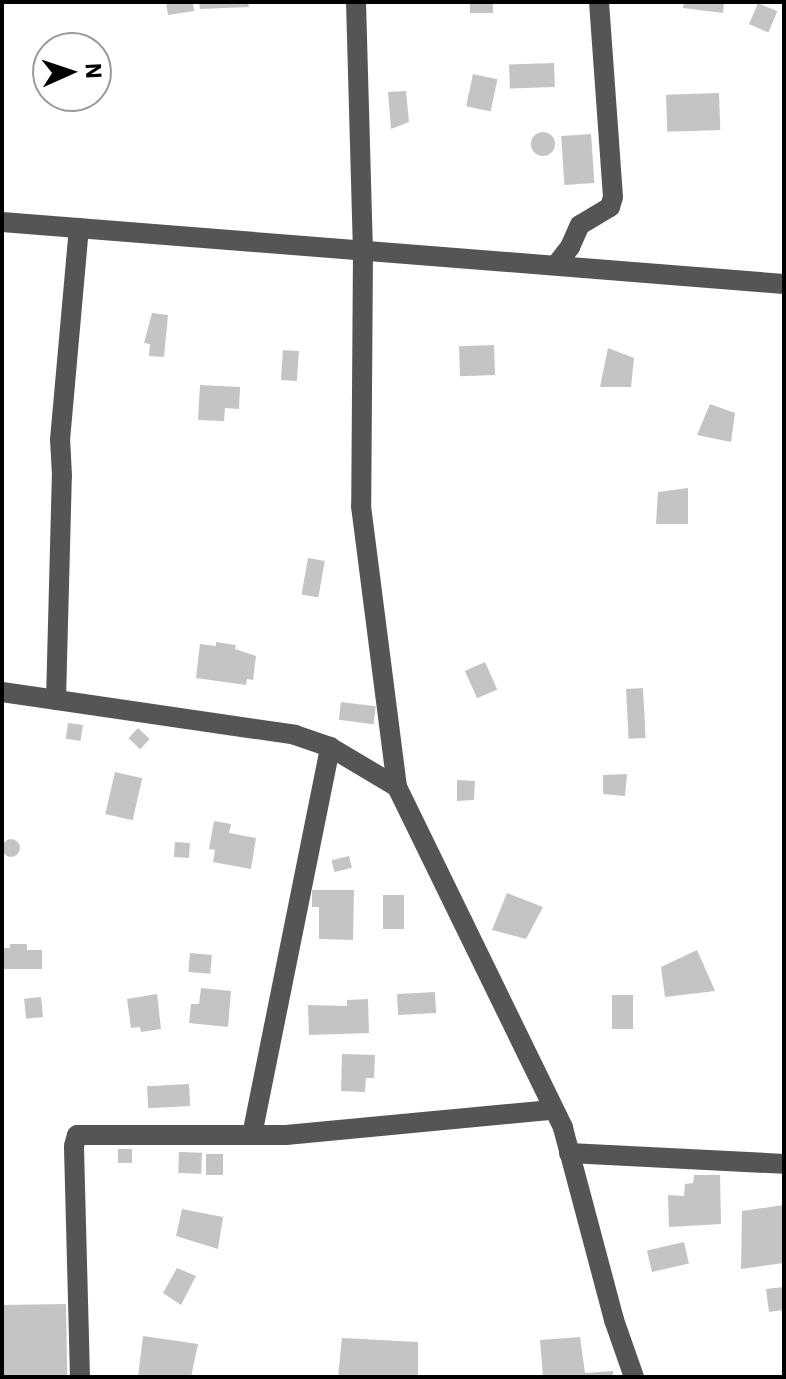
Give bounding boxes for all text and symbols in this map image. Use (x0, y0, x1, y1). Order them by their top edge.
north arrow (32, 32, 112, 112)
text: N (80, 62, 109, 80)

